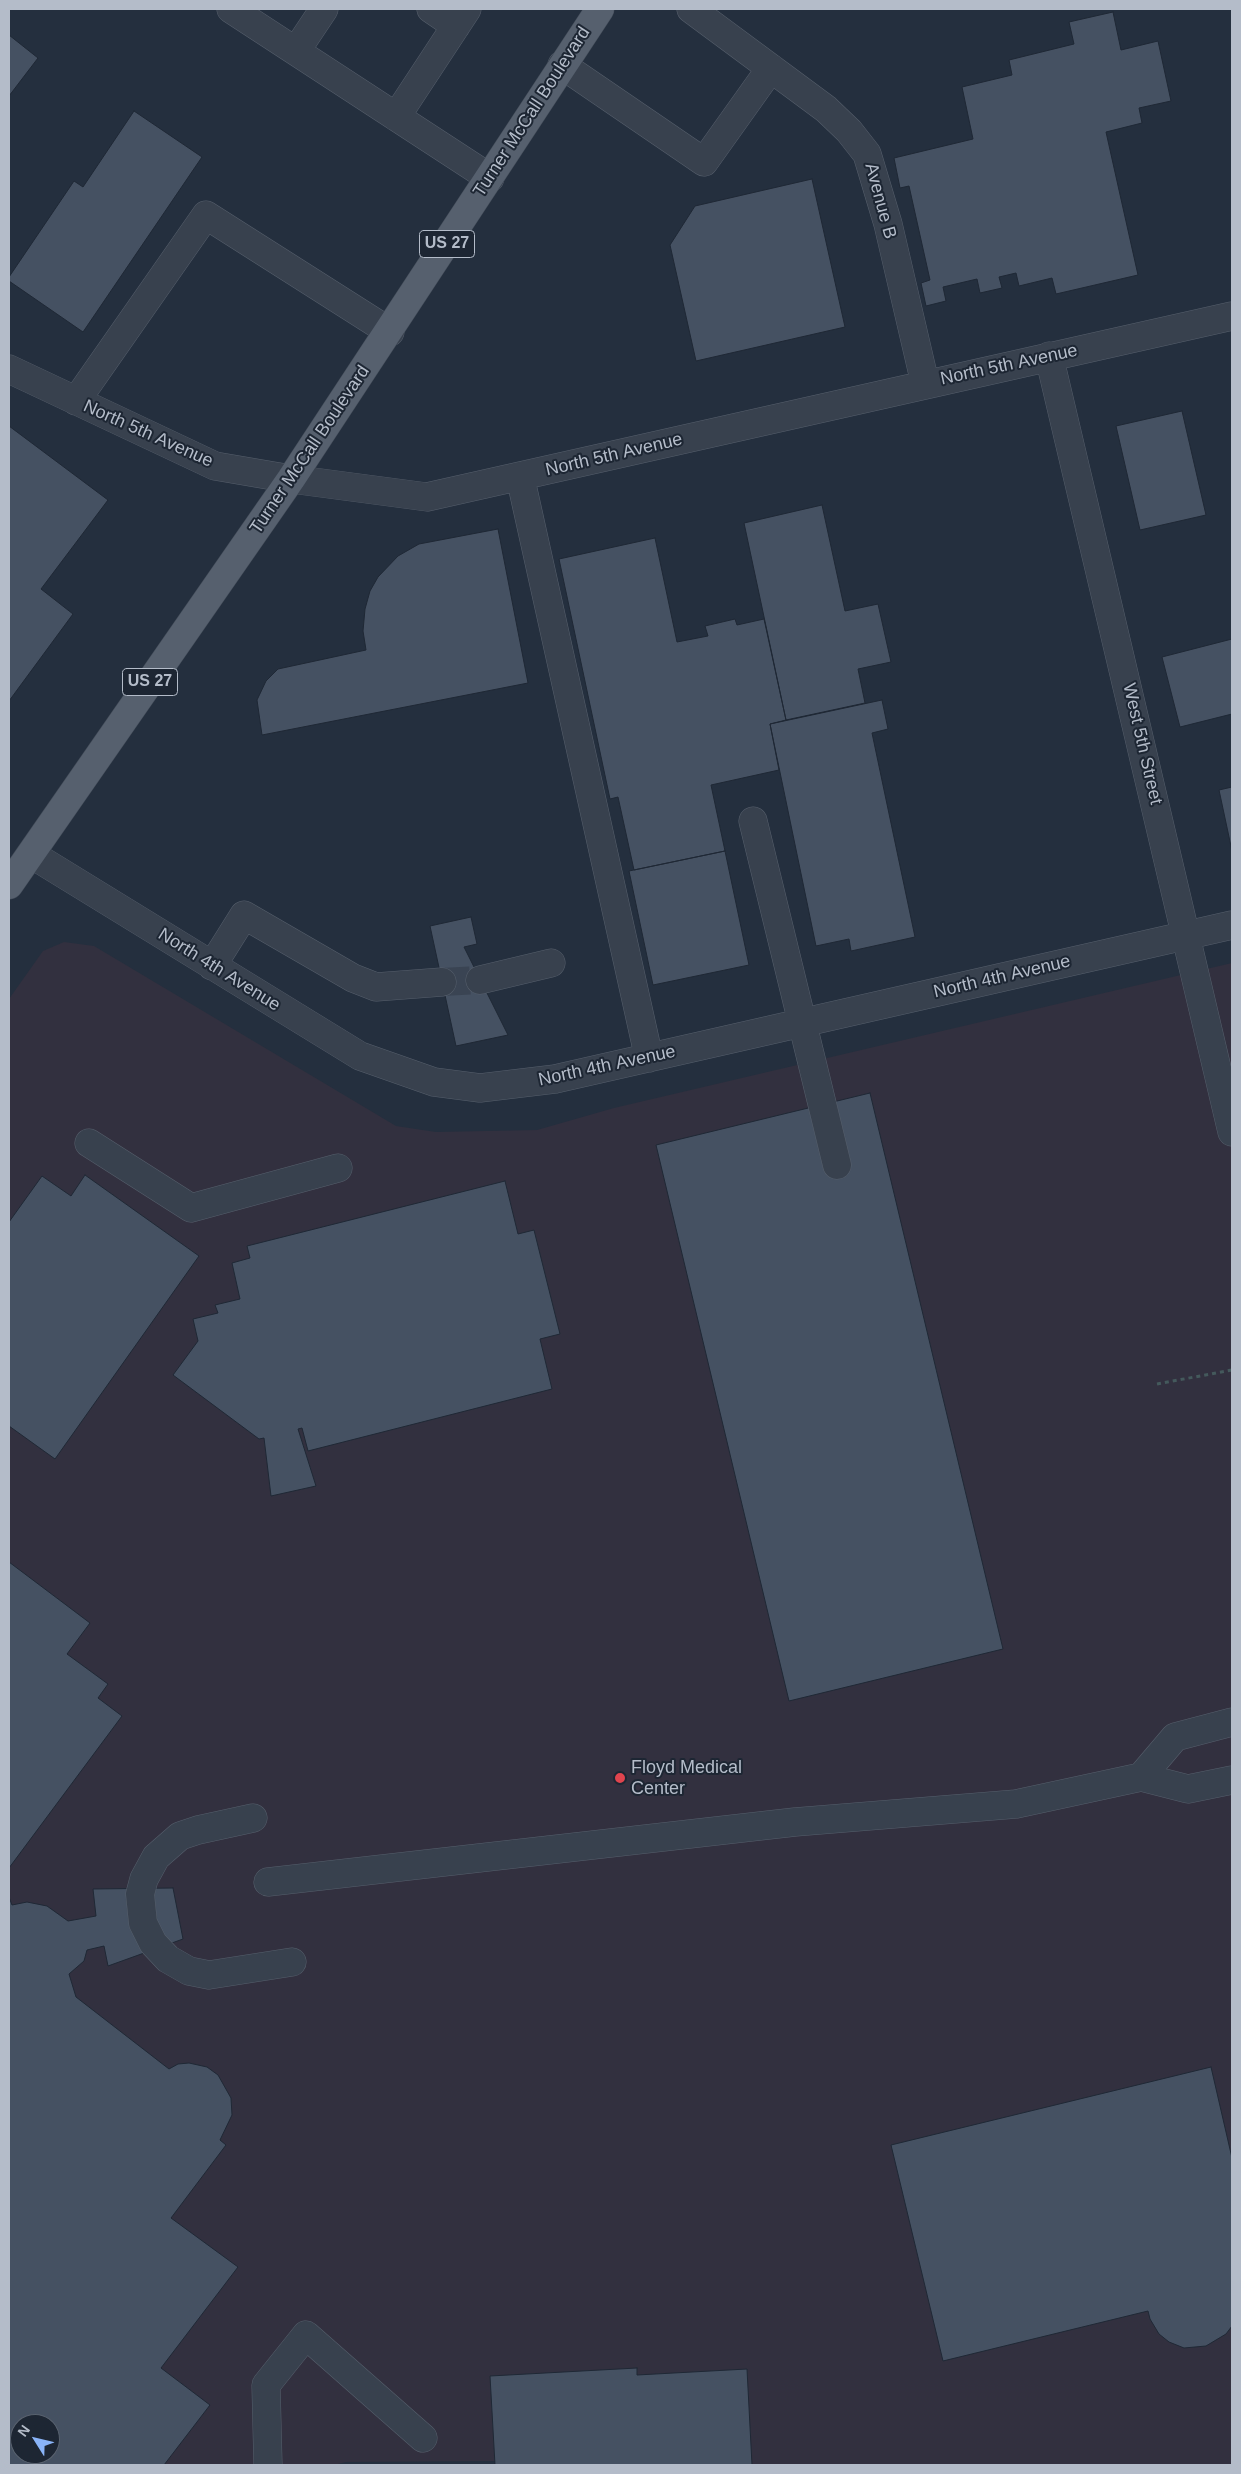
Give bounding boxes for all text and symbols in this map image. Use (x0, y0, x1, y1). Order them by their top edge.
street label: Turner McCall Boulevard (469, 23, 595, 201)
street label: Avenue B (860, 161, 900, 241)
road number: US 27 (420, 230, 474, 258)
street label: North 5th Avenue (938, 340, 1080, 390)
street label: Turner McCall Boulevard (246, 362, 374, 538)
street label: North 5th Avenue (80, 396, 216, 472)
street label: North 5th Avenue (543, 429, 685, 481)
road number: US 27 (122, 669, 178, 696)
street label: West 5th Street (1118, 681, 1166, 807)
street label: North 4th Avenue (154, 924, 284, 1016)
street label: North 4th Avenue (931, 951, 1073, 1003)
street label: North 4th Avenue (536, 1041, 678, 1091)
place label: Floyd Medical Center (631, 1757, 742, 1800)
marker: Floyd Medical Center (613, 1771, 627, 1785)
north arrow (10, 2414, 60, 2464)
text: N (14, 2422, 33, 2440)

